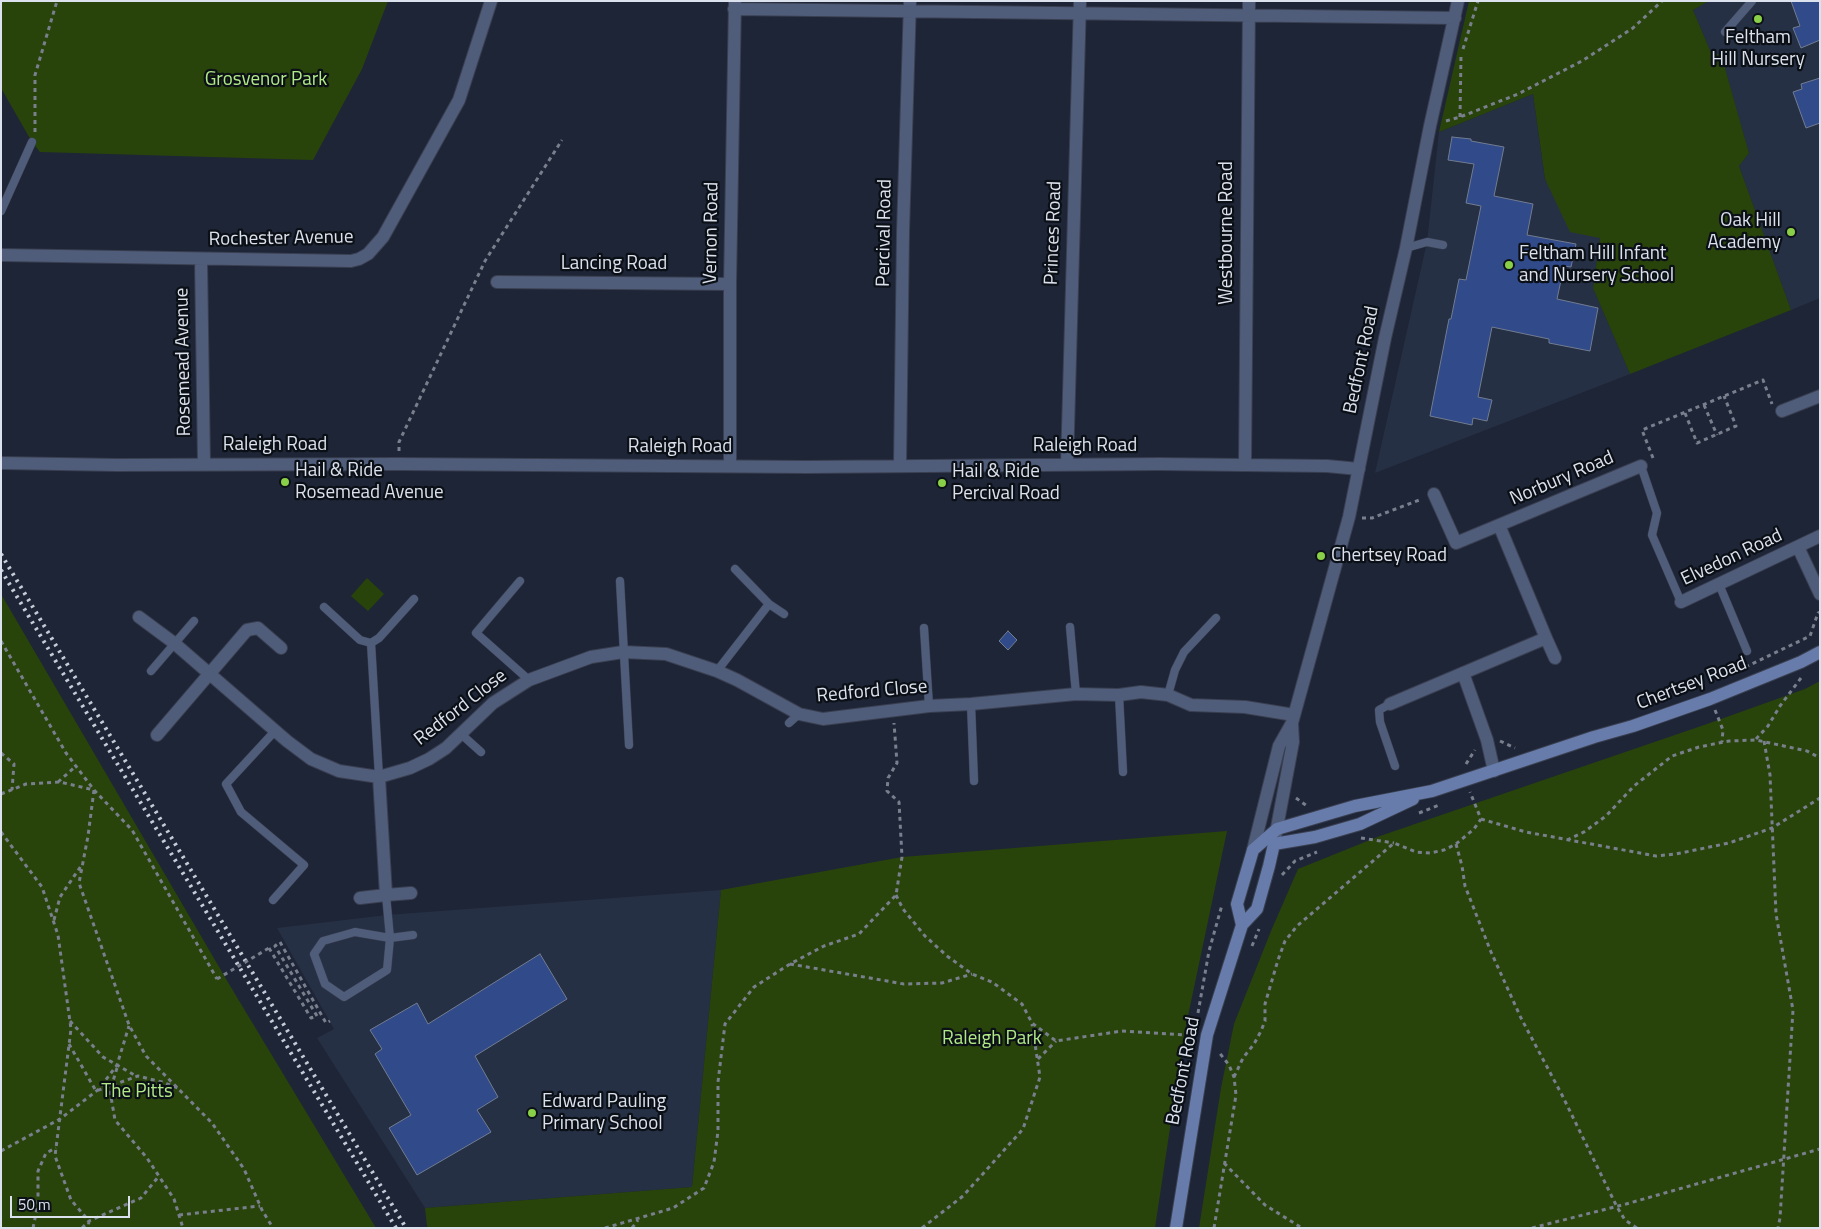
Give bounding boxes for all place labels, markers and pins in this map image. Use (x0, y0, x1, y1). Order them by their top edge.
marker: Feltham Hill Nursery (1752, 13, 1764, 25)
place label: Feltham Hill Nursery (1711, 27, 1805, 71)
place label: Oak Hill Academy (1707, 210, 1781, 254)
marker: Oak Hill Academy (1785, 226, 1797, 238)
place label: Feltham Hill Infant and Nursery School (1519, 243, 1674, 287)
marker: Feltham Hill Infant and Nursery School (1503, 259, 1515, 271)
place label: Hail & Ride Rosemead Avenue (295, 460, 444, 504)
place label: Hail & Ride Percival Road (952, 461, 1060, 505)
marker: Hail & Ride Rosemead Avenue (279, 476, 291, 488)
marker: Hail & Ride Percival Road (936, 477, 948, 489)
place label: Chertsey Road (1331, 545, 1447, 567)
marker: Chertsey Road (1315, 550, 1327, 562)
place label: Edward Pauling Primary School (542, 1091, 666, 1135)
marker: Edward Pauling Primary School (526, 1107, 538, 1119)

